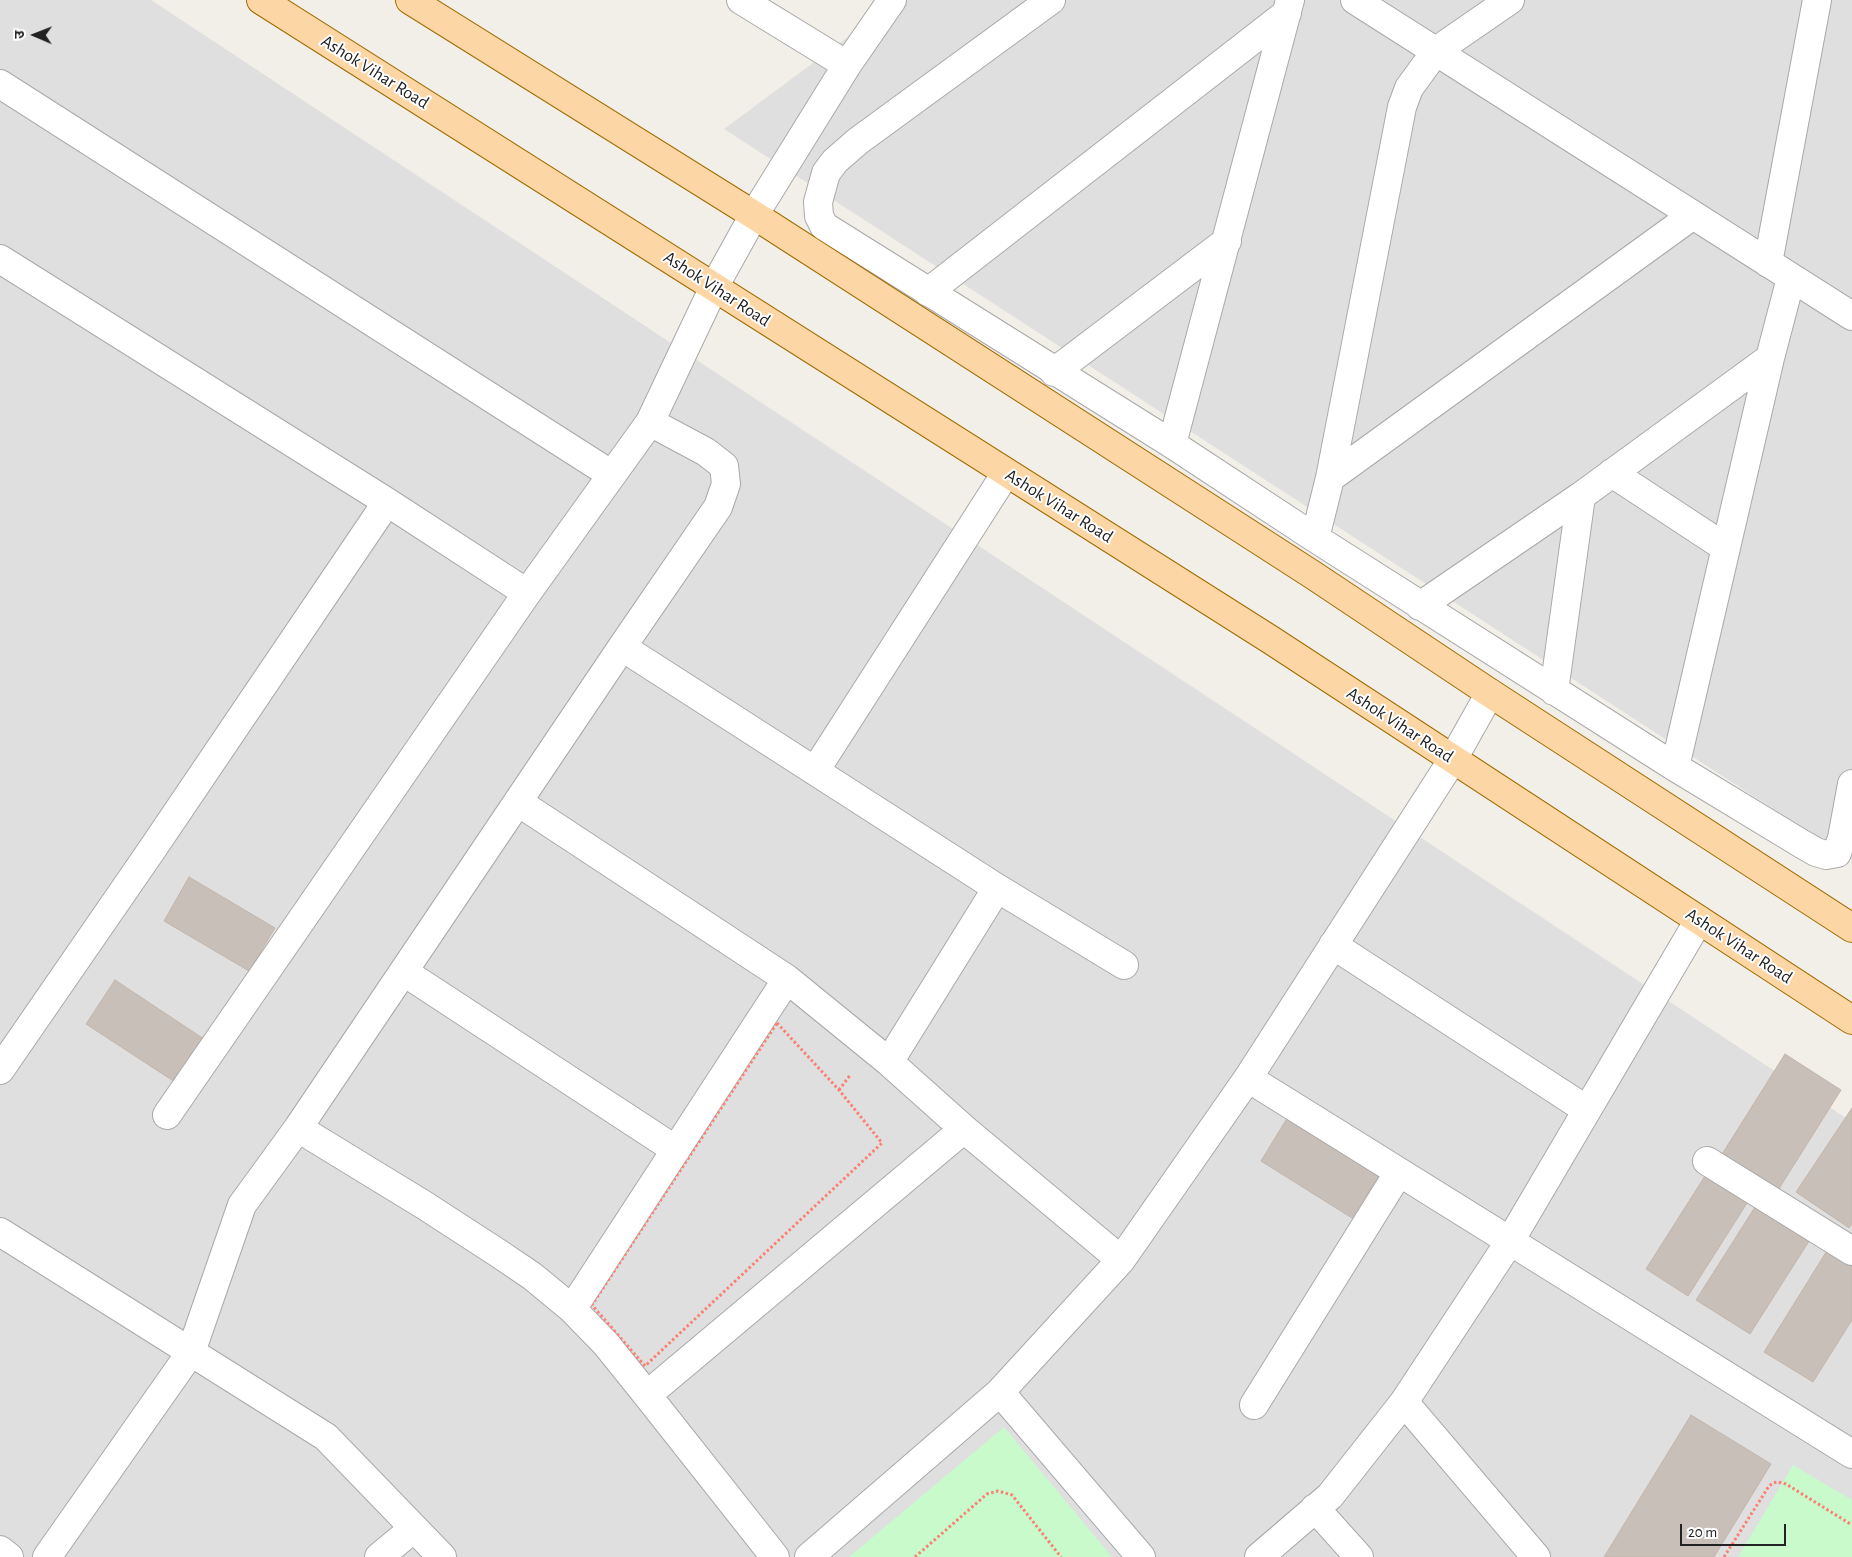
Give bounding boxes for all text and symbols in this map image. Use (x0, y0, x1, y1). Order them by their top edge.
north arrow (10, 10, 60, 60)
street label: Ashok Vihar Road (317, 30, 433, 114)
text: उ (13, 31, 27, 39)
street label: Ashok Vihar Road (660, 246, 774, 332)
street label: Ashok Vihar Road (1001, 464, 1117, 548)
street label: Ashok Vihar Road (1343, 682, 1457, 768)
street label: Ashok Vihar Road (1682, 903, 1796, 989)
scale bar (1682, 1514, 1788, 1546)
text: 20 m (1688, 1525, 1717, 1540)

